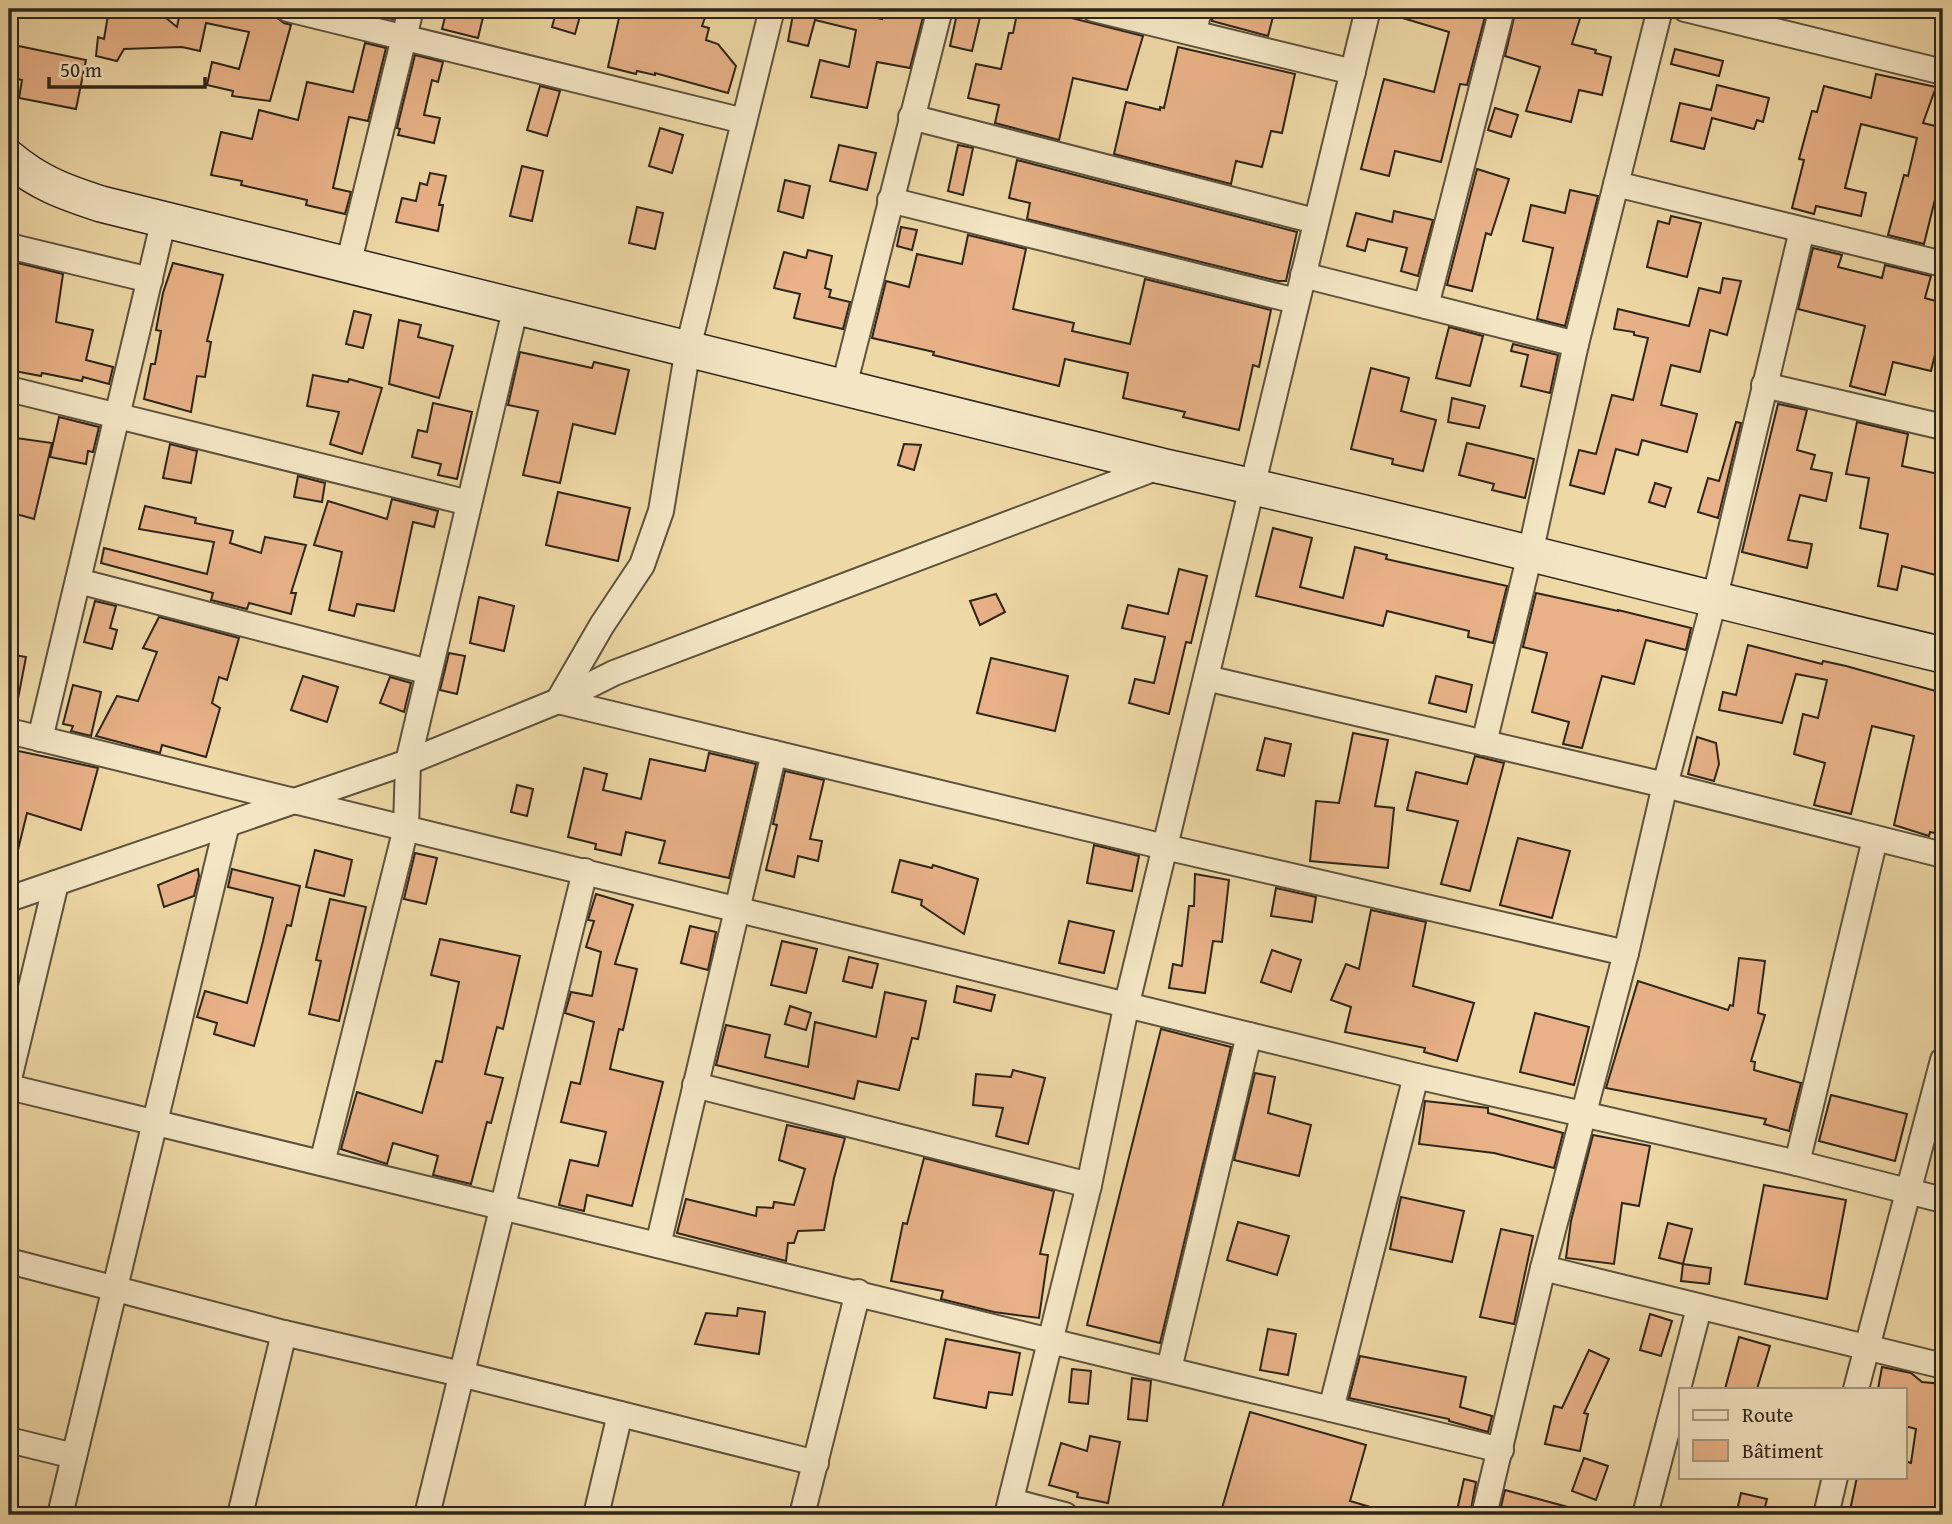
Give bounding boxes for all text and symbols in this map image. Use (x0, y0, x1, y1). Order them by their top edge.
scale bar (49, 46, 205, 90)
text: 50 m (60, 54, 102, 85)
legend (1679, 1388, 1906, 1478)
text: Route (1742, 1399, 1794, 1430)
text: Bâtiment (1742, 1435, 1824, 1466)

